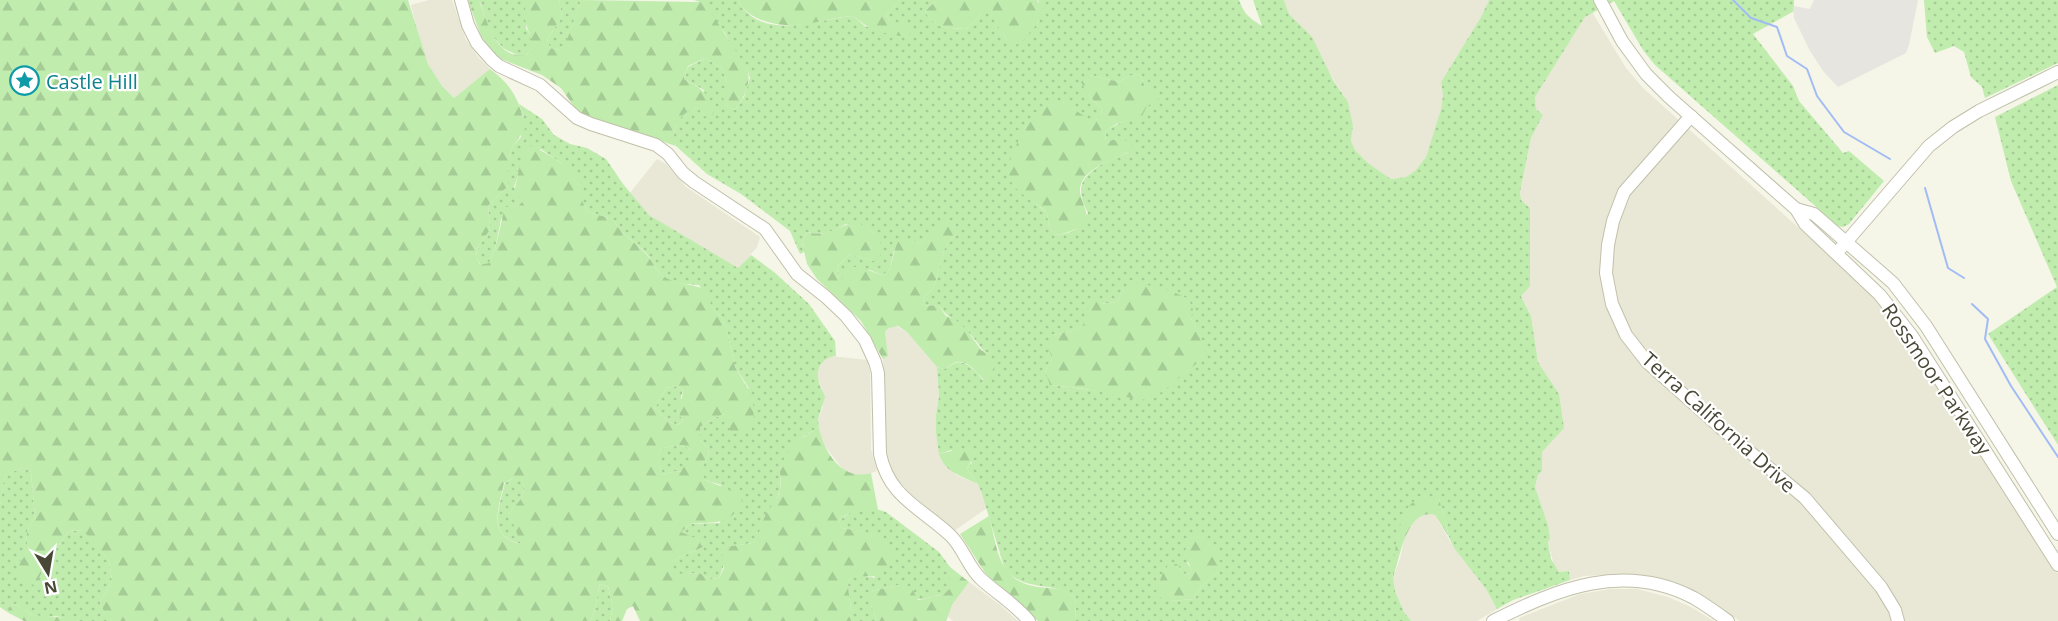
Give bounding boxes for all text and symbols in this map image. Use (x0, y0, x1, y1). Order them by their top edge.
place icon: Castle Hill (9, 65, 41, 97)
place label: Castle Hill (46, 68, 138, 95)
street label: Rossmoor Parkway (1876, 298, 1998, 461)
street label: Terra California Drive (1636, 346, 1802, 498)
north arrow (18, 543, 78, 603)
text: N (42, 576, 59, 600)

